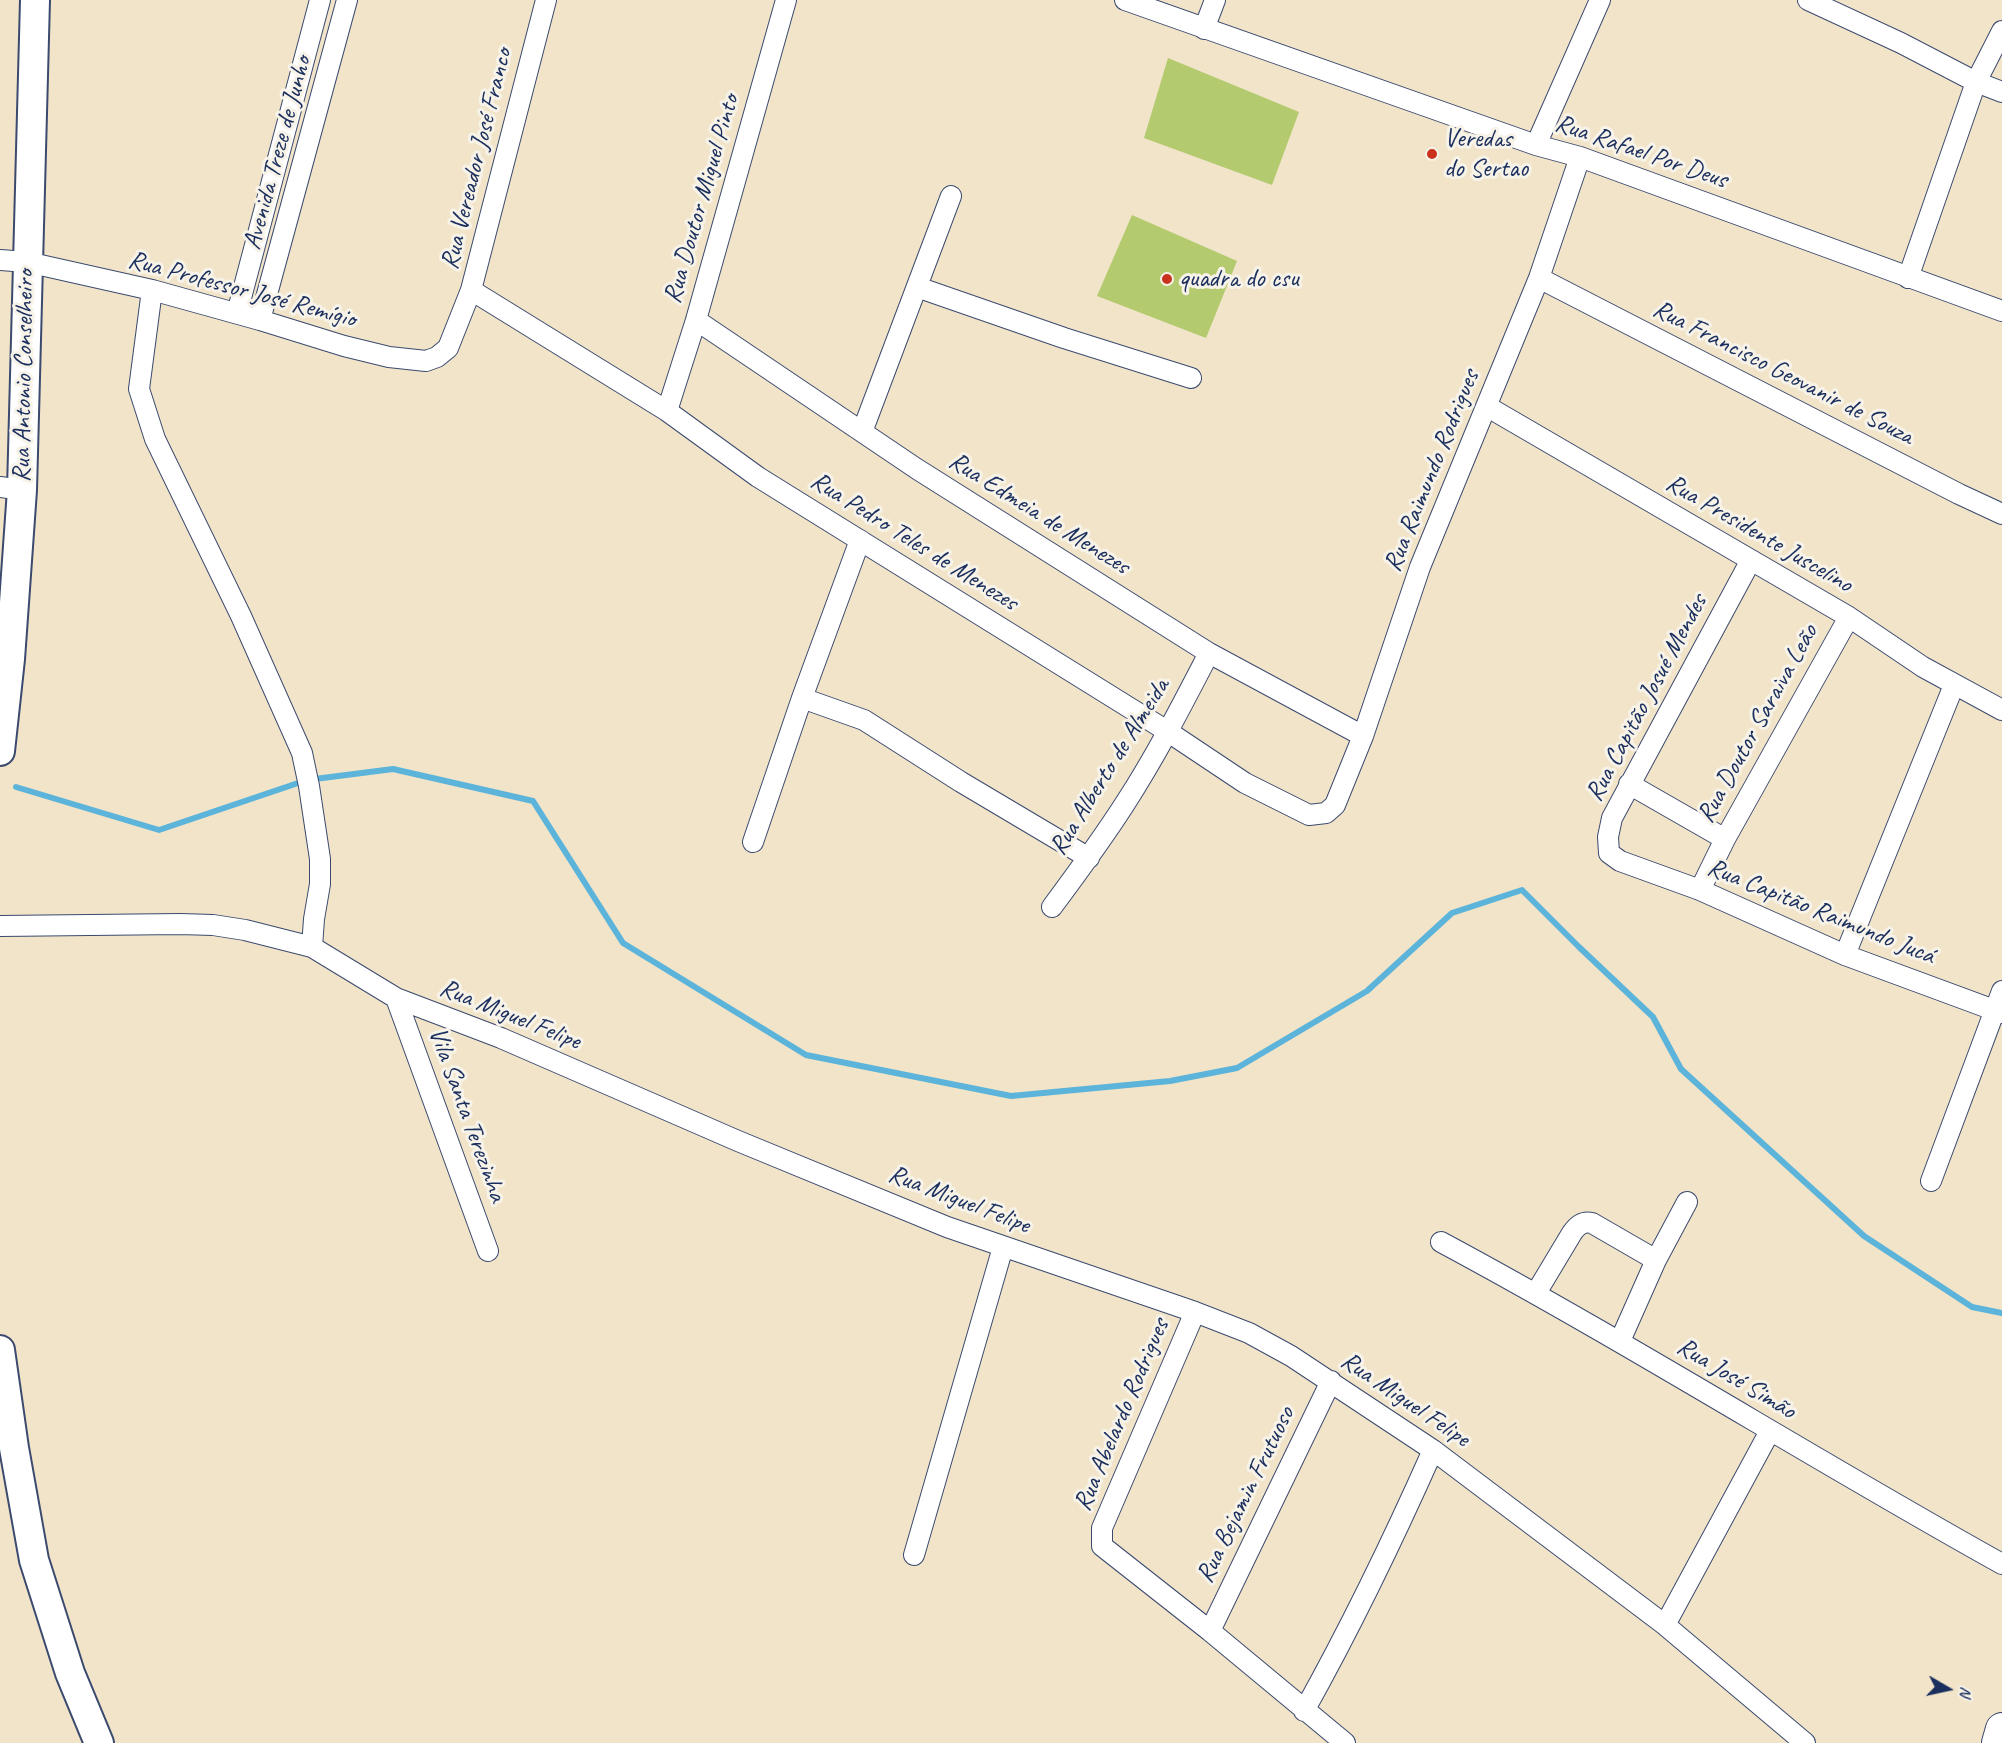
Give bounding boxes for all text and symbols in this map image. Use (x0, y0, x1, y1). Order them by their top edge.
street label: Rua Vereador José Franco (434, 45, 520, 273)
street label: Avenida Treze de Junho (237, 53, 319, 253)
street label: Rua Doutor Miguel Pinto (657, 91, 747, 307)
street label: Rua Rafael Por Deus (1551, 108, 1731, 196)
place label: Veredas do Sertao (1444, 123, 1528, 184)
marker: Veredas do Sertao (1425, 147, 1439, 161)
street label: Rua Professor José Remígio (125, 245, 359, 335)
place label: quadra do csu (1179, 263, 1299, 295)
street label: Rua Antonio Conselheiro (7, 269, 41, 483)
marker: quadra do csu (1160, 272, 1174, 286)
street label: Rua Francisco Geovanir de Souza (1648, 294, 1918, 452)
street label: Rua Raimundo Rodrigues (1377, 366, 1487, 576)
street label: Rua Edmeia de Menezes (943, 446, 1135, 582)
street label: Rua Pedro Teles de Menezes (805, 466, 1023, 618)
street label: Rua Presidente Juscelino (1660, 468, 1858, 600)
street label: Rua Capitão Josué Mendes (1579, 589, 1715, 807)
street label: Rua Doutor Saraiva Leão (1691, 619, 1825, 829)
street label: Rua Alberto de Almeida (1043, 673, 1177, 861)
street label: Rua Capitão Raimundo Jucá (1703, 852, 1939, 972)
street label: Rua Miguel Felipe (435, 973, 585, 1057)
street label: Vila Santa Terezinha (421, 1023, 513, 1207)
street label: Rua Miguel Felipe (884, 1159, 1034, 1241)
street label: Rua Abelardo Rodrigues (1067, 1314, 1177, 1516)
street label: Rua José Simão (1671, 1331, 1801, 1427)
street label: Rua Miguel Felipe (1335, 1345, 1475, 1455)
street label: Rua Bejamin Frutuoso (1190, 1402, 1302, 1588)
north arrow (1918, 1659, 1978, 1719)
text: N (1955, 1685, 1976, 1698)

